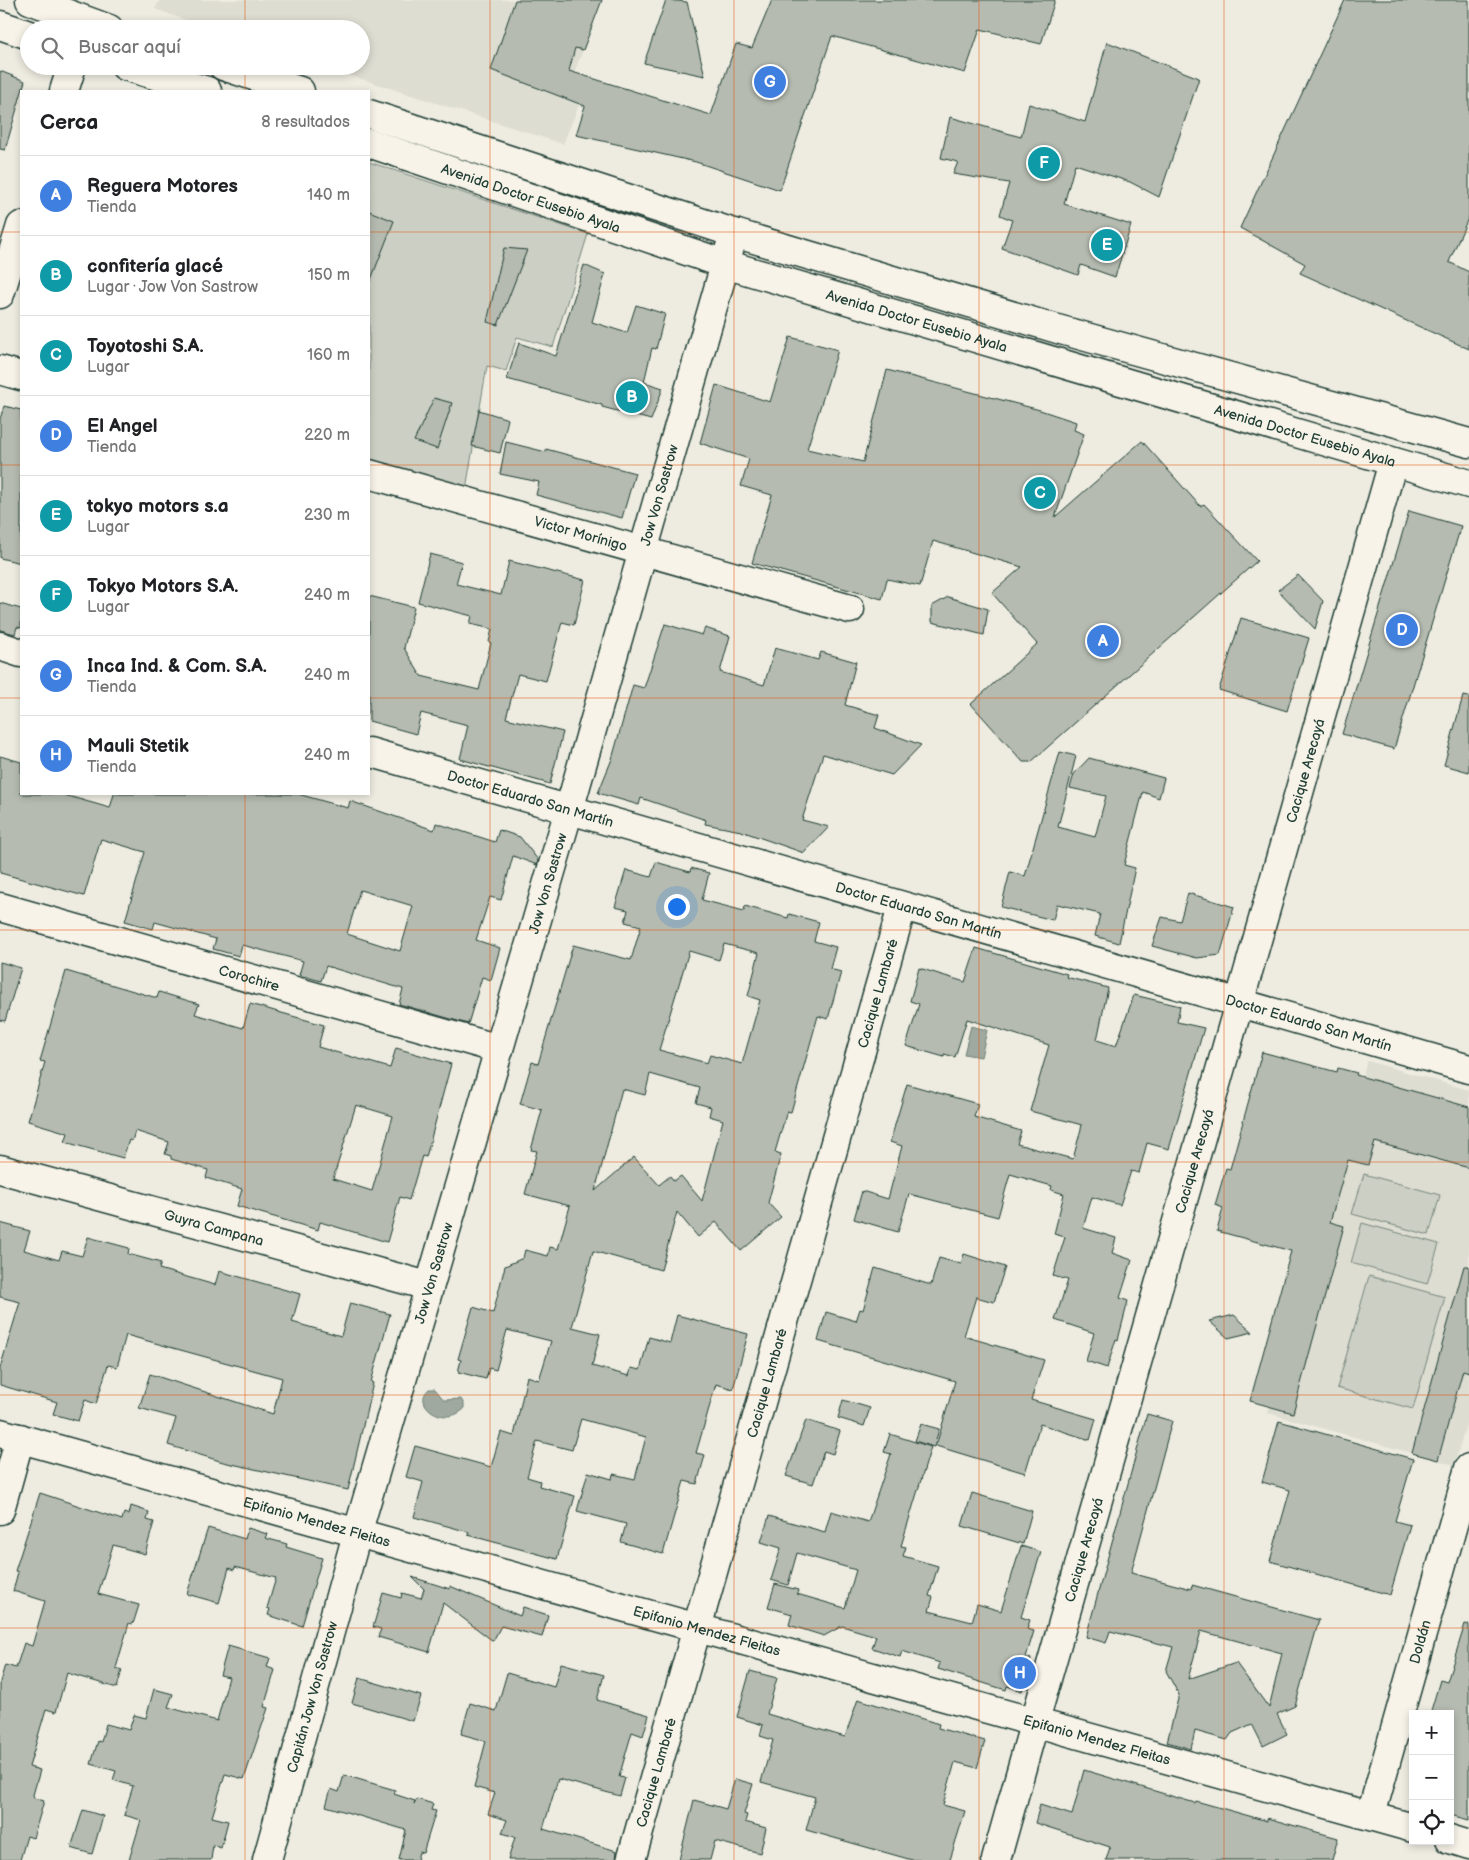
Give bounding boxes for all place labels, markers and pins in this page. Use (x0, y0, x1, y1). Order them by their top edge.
pin: G (754, 63, 786, 101)
pin: F (1028, 144, 1060, 182)
pin: E (1091, 226, 1123, 264)
pin: B (616, 378, 648, 416)
pin: C (1024, 474, 1056, 512)
pin: D (1386, 611, 1418, 649)
pin: A (1087, 622, 1119, 660)
pin: H (1004, 1654, 1036, 1692)

